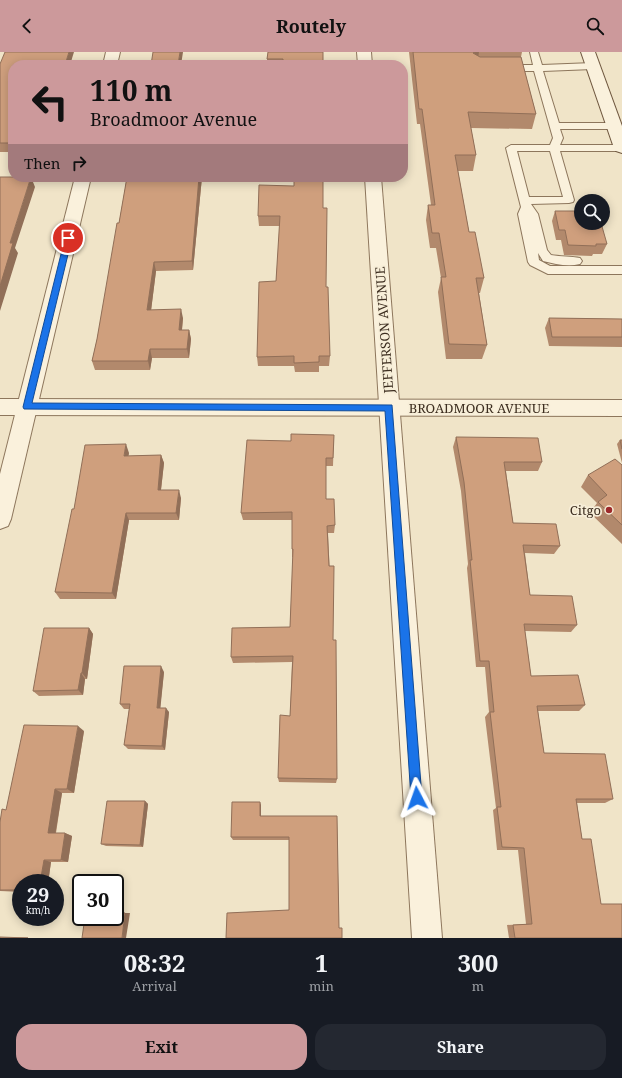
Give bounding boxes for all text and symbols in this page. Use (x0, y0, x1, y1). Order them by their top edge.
text: Routely (276, 14, 346, 38)
icon: back (16, 15, 38, 37)
icon: search (584, 15, 606, 37)
text: 110 m (90, 71, 172, 109)
icon: left (24, 76, 76, 128)
text: Broadmoor Avenue (90, 107, 257, 131)
icon: right (68, 152, 90, 174)
text: Then (24, 153, 60, 173)
map controls (574, 194, 610, 230)
button: search (574, 194, 610, 230)
pin (51, 221, 85, 255)
icon: arrive (57, 227, 79, 249)
street label: JEFFERSON AVENUE (371, 266, 397, 395)
street label: BROADMOOR AVENUE (409, 399, 549, 417)
place label: Citgo (570, 501, 601, 519)
marker: Citgo (604, 505, 614, 515)
position arrow (396, 777, 438, 819)
speed limit sign: 30 (72, 874, 124, 926)
text: 29 (27, 881, 49, 908)
text: km/h (26, 903, 50, 917)
text: 08:32 (124, 946, 185, 979)
text: 1 (315, 946, 328, 979)
text: 300 (458, 946, 498, 979)
text: Arrival (132, 977, 177, 995)
text: min (309, 977, 334, 995)
text: m (472, 977, 484, 995)
button: Exit (16, 1024, 307, 1070)
button: Share (315, 1024, 606, 1070)

